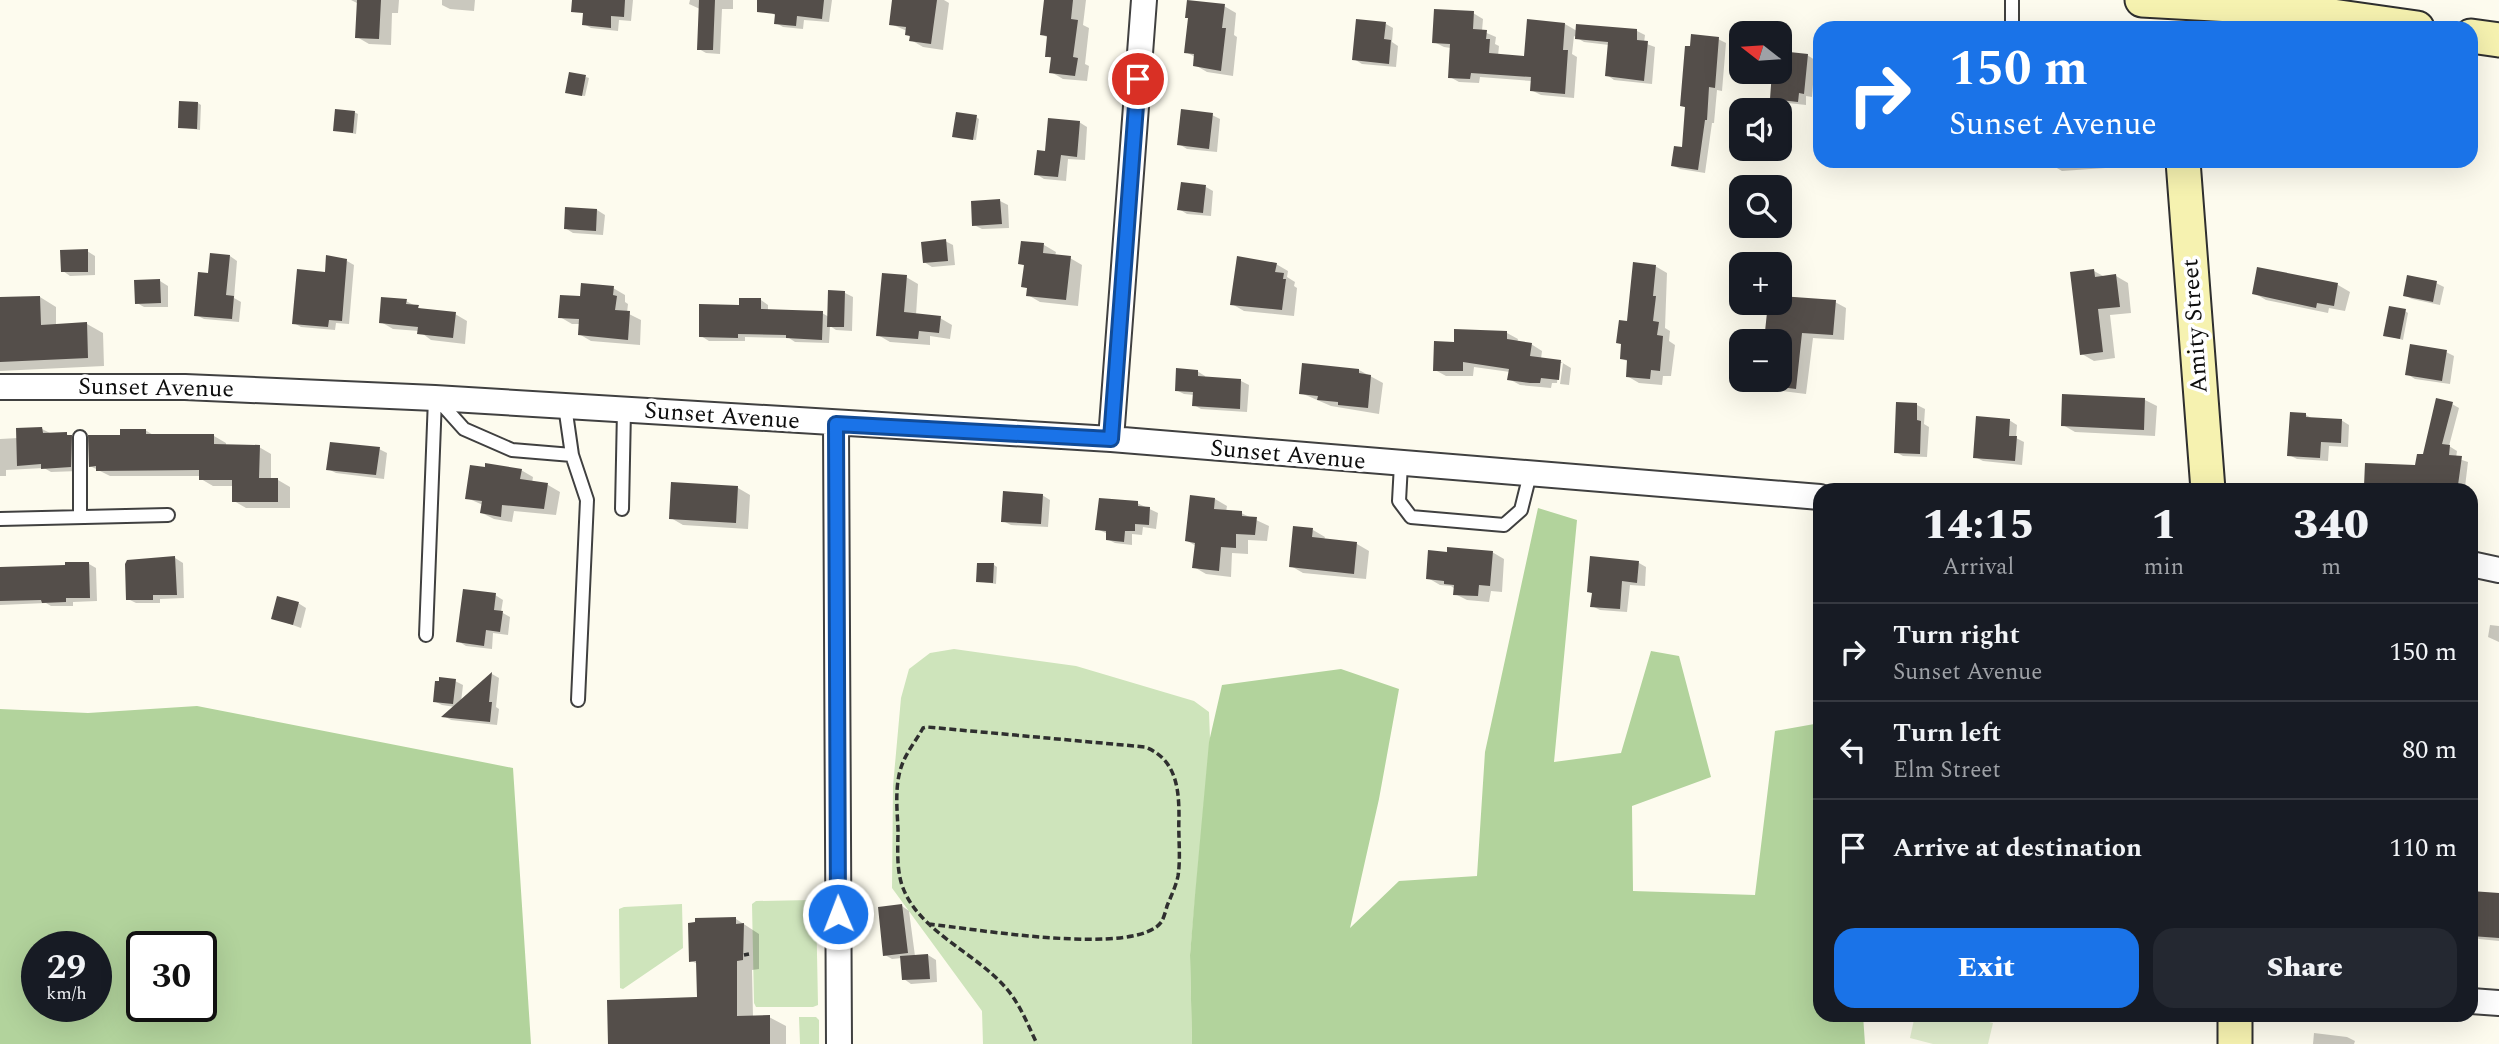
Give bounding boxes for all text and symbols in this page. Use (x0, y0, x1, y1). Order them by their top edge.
north arrow (1729, 21, 1792, 84)
map controls (1729, 21, 1792, 392)
text: 150 m (1949, 32, 2088, 107)
pin (1108, 49, 1168, 109)
icon: right (1834, 49, 1925, 140)
icon: arrive (1119, 60, 1157, 98)
button: sound (1729, 98, 1792, 161)
text: Sunset Avenue (1949, 100, 2157, 149)
button: search (1729, 175, 1792, 238)
button: + (1729, 252, 1792, 315)
street label: Amity Street (2172, 257, 2218, 395)
button: − (1729, 329, 1792, 392)
street label: Sunset Avenue (78, 369, 234, 407)
street label: Sunset Avenue (643, 393, 801, 439)
street label: Sunset Avenue (1209, 430, 1367, 480)
text: 14:15 (1922, 494, 2035, 557)
text: 1 (2151, 494, 2177, 557)
text: 340 (2293, 494, 2369, 557)
text: Arrival (1943, 550, 2014, 585)
text: min (2144, 550, 2184, 585)
text: m (2321, 550, 2341, 585)
text: Turn right (1893, 615, 2020, 655)
text: 150 m (2389, 632, 2457, 672)
icon: right (1834, 633, 1872, 671)
text: Sunset Avenue (1893, 655, 2042, 690)
text: Turn left (1893, 713, 2001, 753)
text: 80 m (2402, 730, 2457, 770)
icon: left (1834, 731, 1872, 769)
text: Elm Street (1893, 753, 2001, 788)
text: Arrive at destination (1893, 828, 2142, 868)
text: 110 m (2389, 828, 2457, 868)
icon: arrive (1834, 829, 1872, 867)
position arrow (801, 877, 875, 951)
button: Exit (1834, 928, 2139, 1008)
button: Share (2153, 928, 2457, 1008)
speed limit sign: 30 (126, 931, 217, 1022)
text: 29 (47, 941, 86, 994)
text: km/h (46, 980, 87, 1007)

